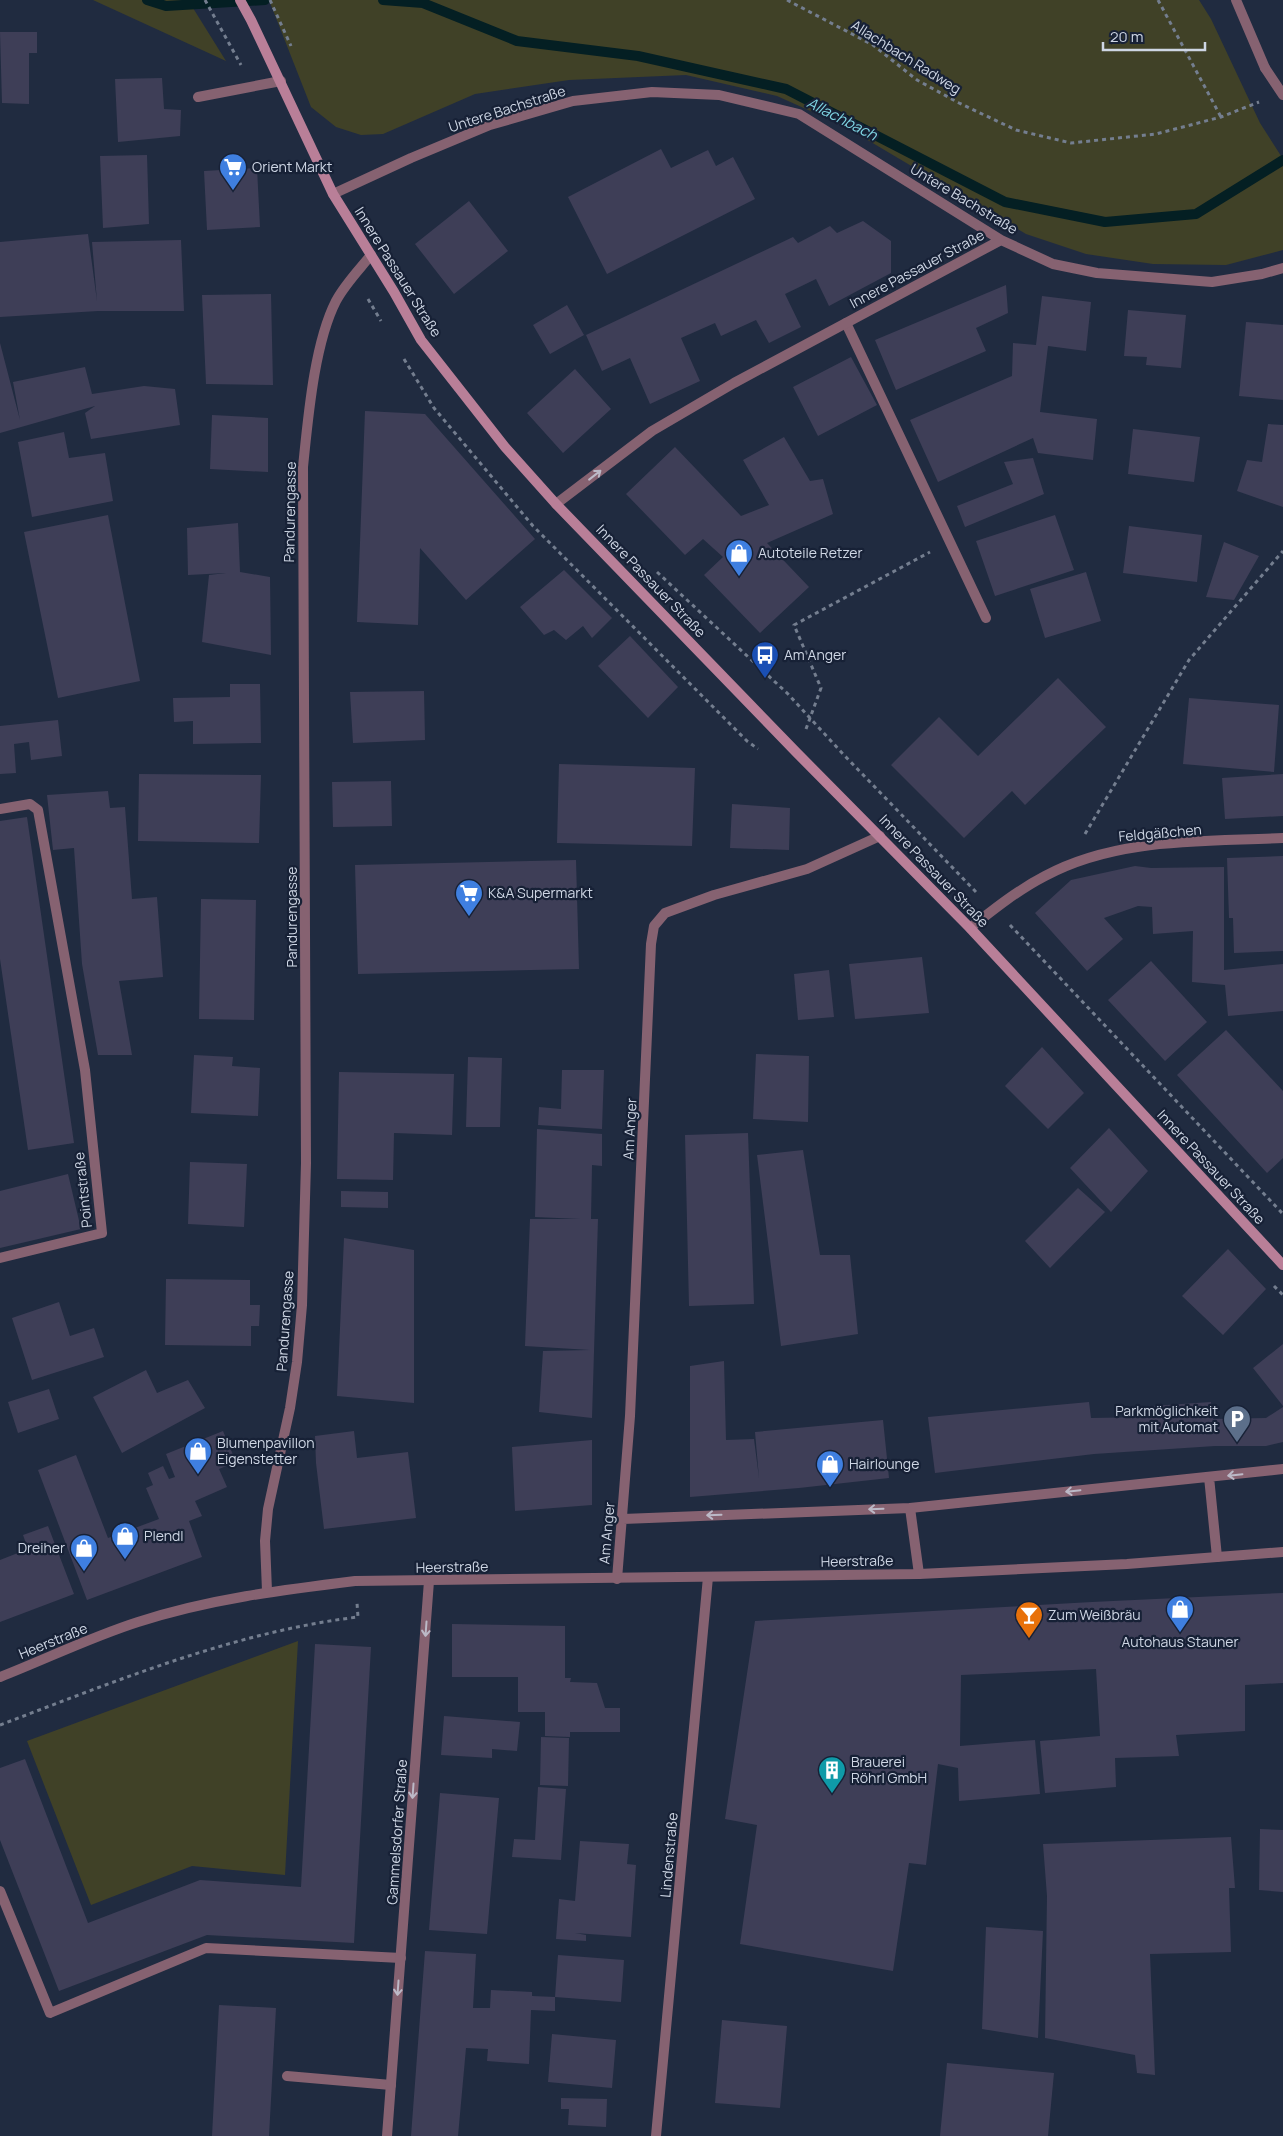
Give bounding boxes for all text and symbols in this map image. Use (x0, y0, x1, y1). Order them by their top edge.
street label: Allachbach Radweg (848, 15, 965, 98)
scale bar (1103, 20, 1206, 52)
text: 20 m (1110, 26, 1143, 47)
street label: Untere Bachstraße (446, 81, 568, 136)
water label: Allachbach (803, 92, 882, 146)
supermarket icon: Orient Markt (218, 152, 248, 191)
place label: Orient Markt (252, 157, 333, 176)
street label: Untere Bachstraße (907, 159, 1021, 238)
street label: Innere Passauer Straße (351, 203, 446, 340)
street label: Innere Passauer Straße (846, 225, 987, 312)
street label: Pandurengasse (279, 461, 300, 563)
one-way arrow (588, 469, 601, 480)
street label: Innere Passauer Straße (592, 520, 710, 641)
shop icon: Autoteile Retzer (724, 538, 754, 577)
place label: Autoteile Retzer (758, 543, 863, 562)
bus stop icon: Am Anger (750, 640, 780, 679)
place label: Am Anger (784, 645, 846, 664)
street label: Innere Passauer Straße (875, 810, 993, 931)
street label: Feldgäßchen (1118, 819, 1202, 846)
street label: Pandurengasse (282, 867, 301, 967)
supermarket icon: K&A Supermarkt (454, 878, 484, 917)
place label: K&A Supermarkt (488, 883, 593, 902)
street label: Am Anger (618, 1097, 641, 1161)
street label: Innere Passauer Straße (1153, 1105, 1269, 1228)
street label: Pointstraße (69, 1151, 96, 1229)
street label: Pandurengasse (272, 1270, 297, 1372)
place label: Parkmöglichkeit mit Automat (1115, 1401, 1218, 1436)
parking icon: Parkmöglichkeit mit Automat (1222, 1404, 1252, 1443)
place label: Blumenpavillon Eigenstetter (217, 1433, 315, 1468)
shop icon: Blumenpavillon Eigenstetter (183, 1436, 213, 1475)
shop icon: Hairlounge (815, 1449, 845, 1488)
place label: Hairlounge (849, 1454, 919, 1473)
one-way arrow (1227, 1470, 1243, 1480)
one-way arrow (1065, 1486, 1081, 1496)
street label: Am Anger (594, 1501, 619, 1565)
one-way arrow (869, 1504, 885, 1514)
one-way arrow (706, 1511, 722, 1520)
shop icon: Plendl (110, 1521, 140, 1560)
place label: Plendl (144, 1526, 184, 1545)
shop icon: Dreiher (69, 1533, 99, 1572)
place label: Dreiher (18, 1538, 65, 1557)
street label: Heerstraße (820, 1550, 894, 1571)
street label: Heerstraße (415, 1556, 489, 1577)
shop icon: Autohaus Stauner (1165, 1594, 1195, 1633)
bar icon: Zum Weißbräu (1014, 1600, 1044, 1639)
place label: Zum Weißbräu (1048, 1605, 1141, 1624)
street label: Heerstraße (16, 1618, 90, 1663)
one-way arrow (421, 1621, 430, 1637)
place label: Autohaus Stauner (1121, 1632, 1239, 1651)
place label: Brauerei Röhrl GmbH (851, 1752, 927, 1787)
building icon: Brauerei Röhrl GmbH (817, 1755, 847, 1794)
street label: Gammelsdorfer Straße (382, 1759, 411, 1905)
one-way arrow (409, 1783, 418, 1799)
street label: Lindenstraße (655, 1812, 682, 1898)
one-way arrow (394, 1980, 403, 1996)

